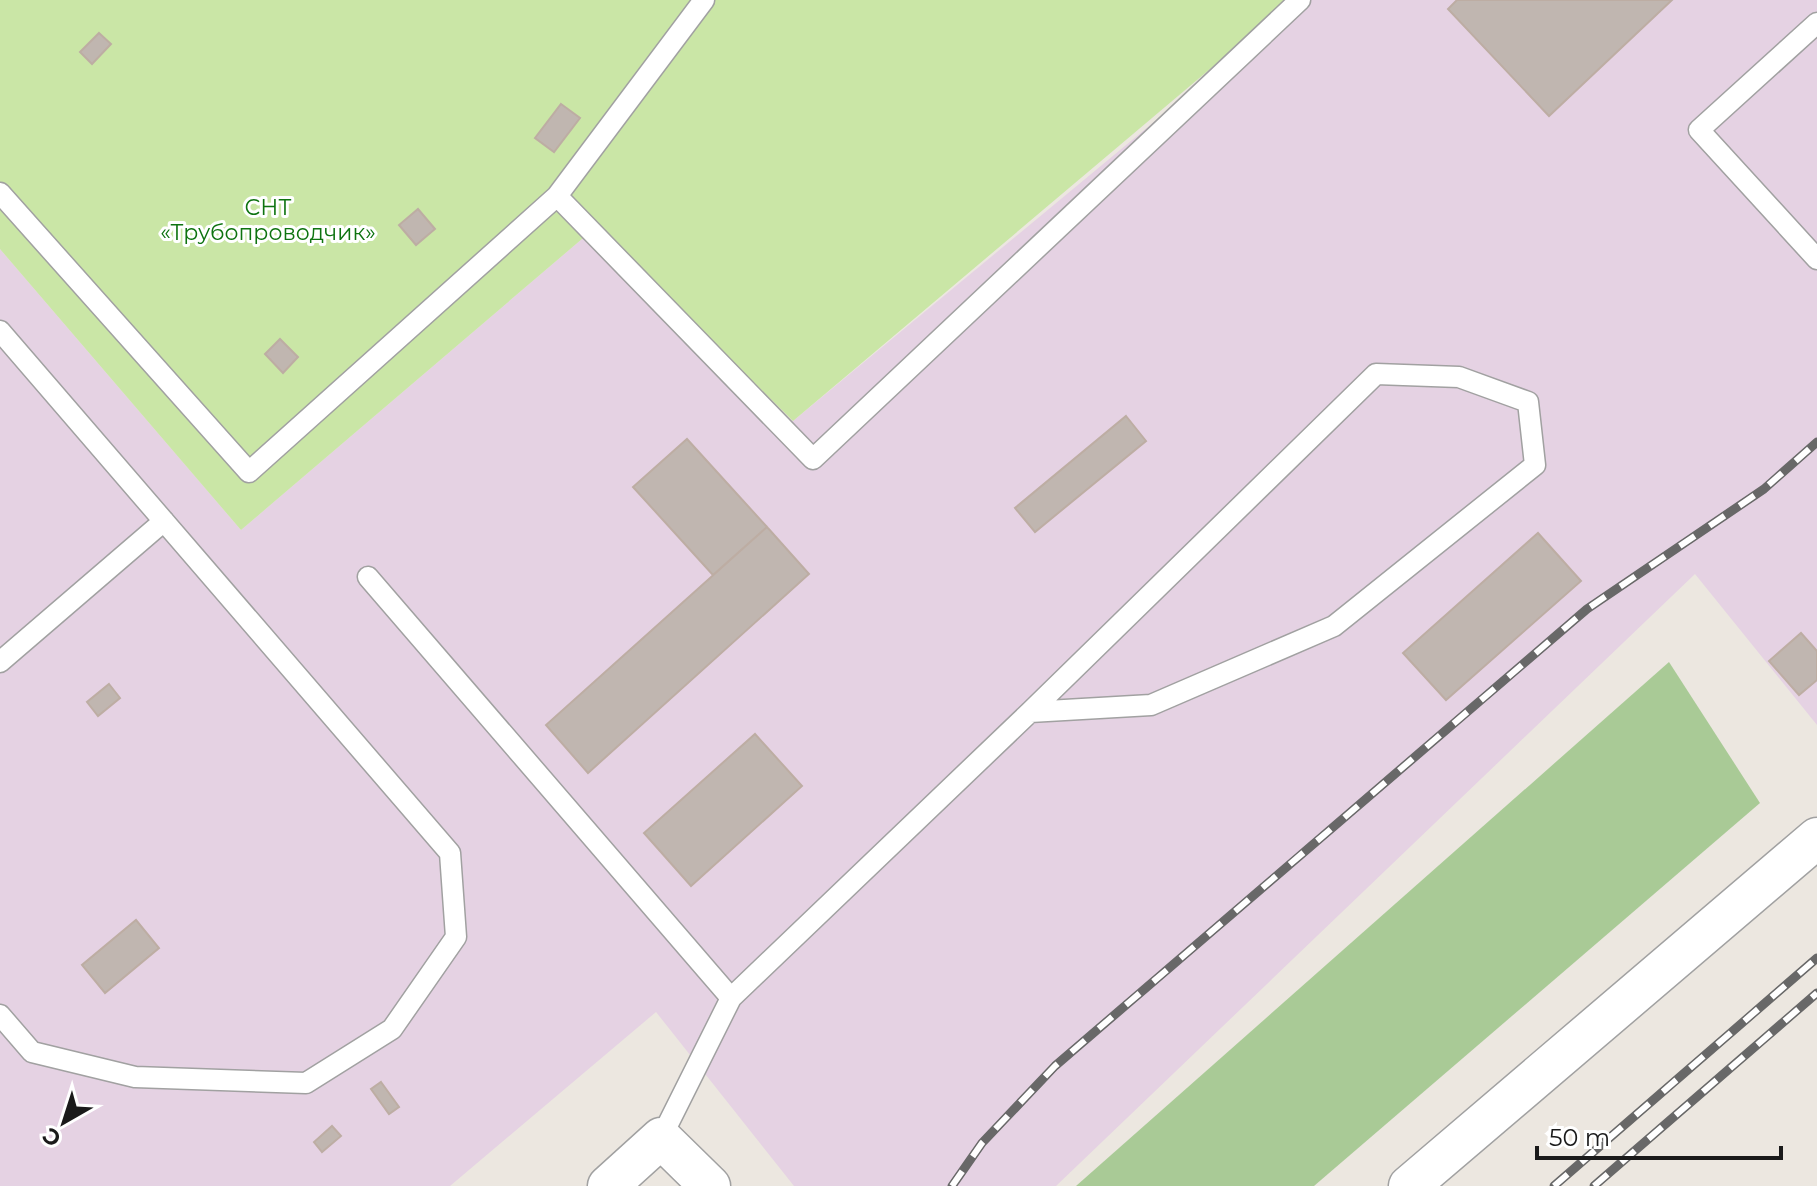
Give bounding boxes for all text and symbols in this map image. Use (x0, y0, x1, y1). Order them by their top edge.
park label: СНТ «Трубопроводчик» (160, 194, 376, 246)
north arrow (24, 1082, 104, 1162)
scale bar (1537, 1110, 1781, 1160)
text: С (37, 1122, 66, 1153)
text: 50 m (1549, 1123, 1610, 1152)

